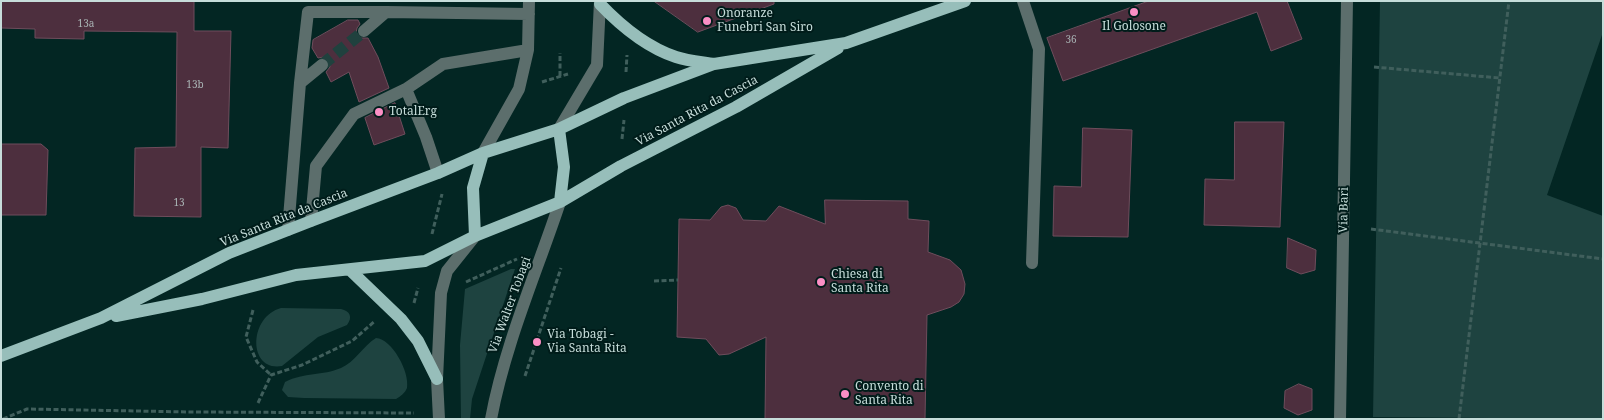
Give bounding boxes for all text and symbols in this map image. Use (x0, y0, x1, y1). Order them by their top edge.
marker: Il Golosone (1128, 6, 1140, 18)
place label: Onoranze Funebri San Siro (717, 7, 813, 35)
marker: Onoranze Funebri San Siro (701, 15, 713, 27)
house number: 13a (78, 18, 94, 30)
place label: Il Golosone (1102, 20, 1166, 34)
house number: 36 (1065, 34, 1077, 46)
street label: Via Santa Rita da Cascia (634, 73, 760, 149)
house number: 13b (186, 79, 204, 91)
place label: TotalErg (389, 105, 437, 119)
marker: TotalErg (373, 106, 385, 118)
street label: Via Santa Rita da Cascia (218, 186, 350, 250)
street label: Via Bari (1336, 187, 1352, 233)
house number: 13 (173, 197, 185, 209)
street label: Via Walter Tobagi (486, 255, 534, 355)
place label: Chiesa di Santa Rita (831, 268, 889, 296)
marker: Chiesa di Santa Rita (815, 276, 827, 288)
place label: Via Tobagi - Via Santa Rita (547, 328, 627, 356)
marker: Via Tobagi - Via Santa Rita (531, 336, 543, 348)
place label: Convento di Santa Rita (855, 380, 924, 408)
marker: Convento di Santa Rita (839, 388, 851, 400)

